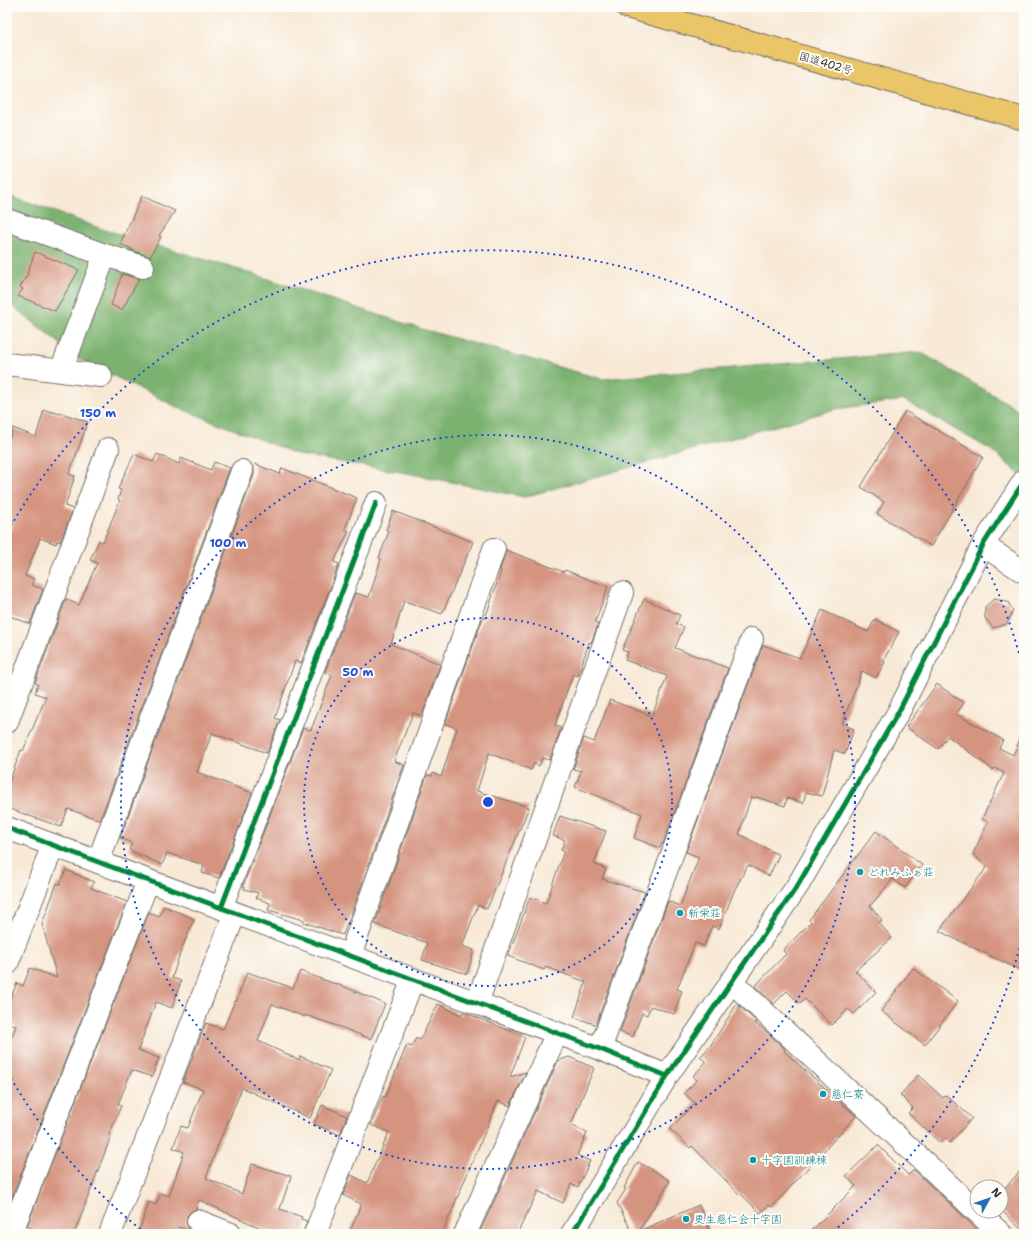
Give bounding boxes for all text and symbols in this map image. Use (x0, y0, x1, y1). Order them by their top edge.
street label: 国道402号 (797, 49, 855, 78)
text: 150 m (80, 405, 116, 421)
text: 100 m (210, 535, 247, 551)
text: 50 m (343, 664, 374, 680)
centre of rings (481, 795, 495, 809)
place label: どれみふぁ荘 (868, 865, 934, 880)
marker: どれみふぁ荘 (855, 867, 865, 877)
place label: 新栄荘 (688, 906, 721, 921)
marker: 新栄荘 (675, 908, 685, 918)
place label: 慈仁寮 (831, 1087, 864, 1102)
marker: 慈仁寮 (818, 1089, 828, 1099)
place label: 十字園訓練棟 (761, 1153, 827, 1168)
marker: 十字園訓練棟 (748, 1155, 758, 1165)
north arrow (969, 1179, 1009, 1219)
text: N (988, 1185, 1005, 1201)
place label: 更生慈仁会十字園 (694, 1212, 782, 1227)
marker: 更生慈仁会十字園 (681, 1214, 691, 1224)

